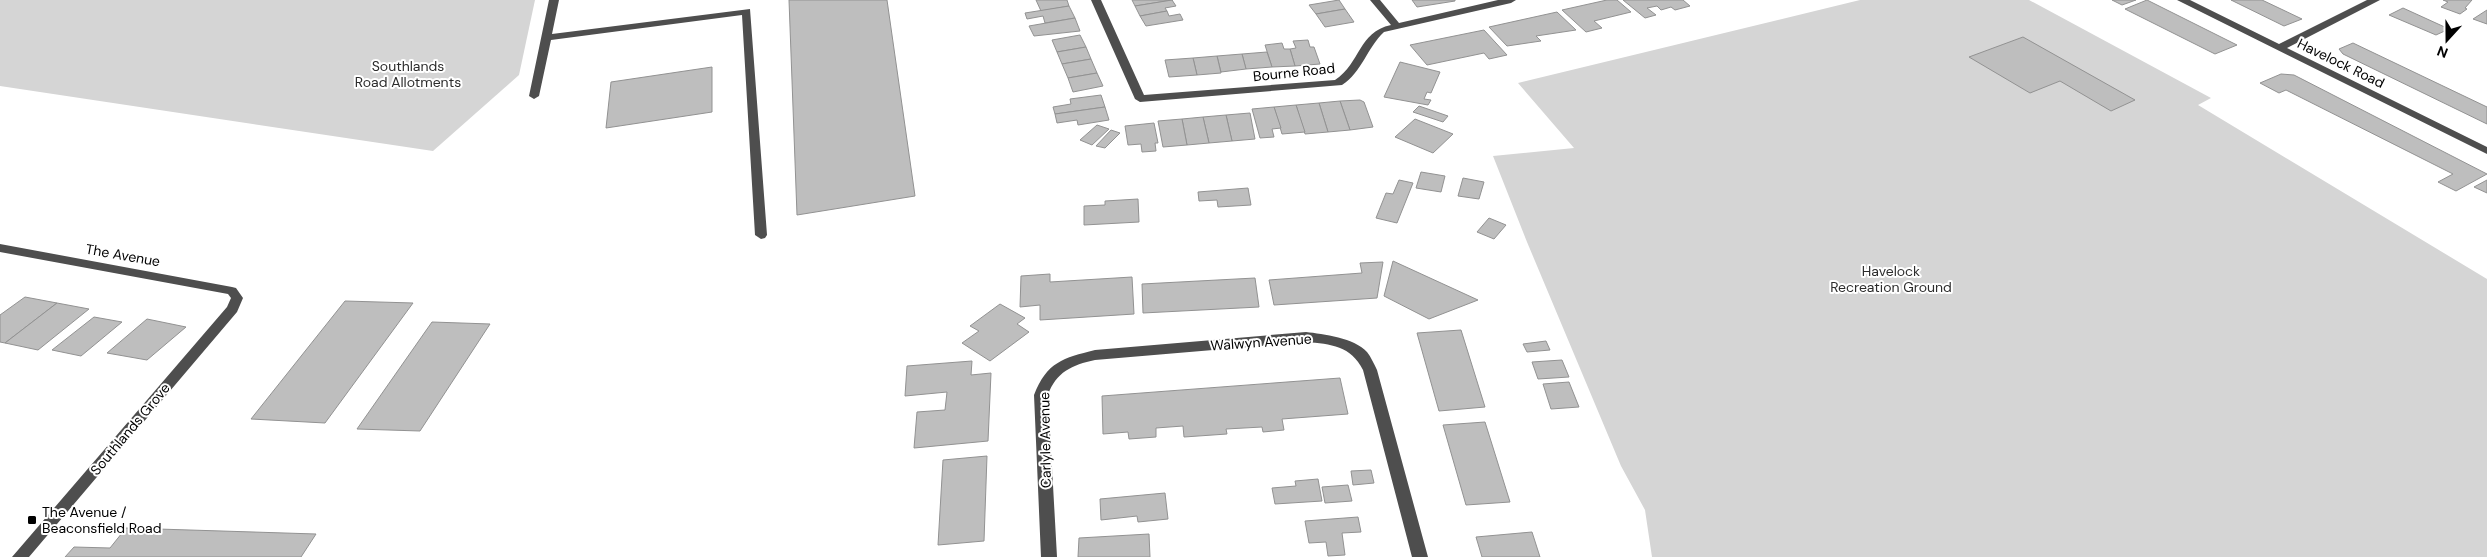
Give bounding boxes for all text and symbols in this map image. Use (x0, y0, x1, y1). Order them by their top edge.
north arrow (2422, 15, 2472, 65)
street label: Havelock Road (2295, 34, 2387, 92)
text: N (2434, 42, 2450, 62)
park label: Southlands Road Allotments (355, 57, 461, 91)
street label: Bourne Road (1252, 59, 1336, 85)
street label: The Avenue (84, 240, 162, 270)
park label: Havelock Recreation Ground (1830, 262, 1952, 296)
street label: Walwyn Avenue (1210, 329, 1312, 355)
street label: Southlands Grove (86, 379, 174, 479)
street label: Carlyle Avenue (1035, 392, 1055, 488)
place label: The Avenue / Beaconsfield Road (42, 503, 161, 537)
marker: The Avenue / Beaconsfield Road (26, 514, 38, 526)

